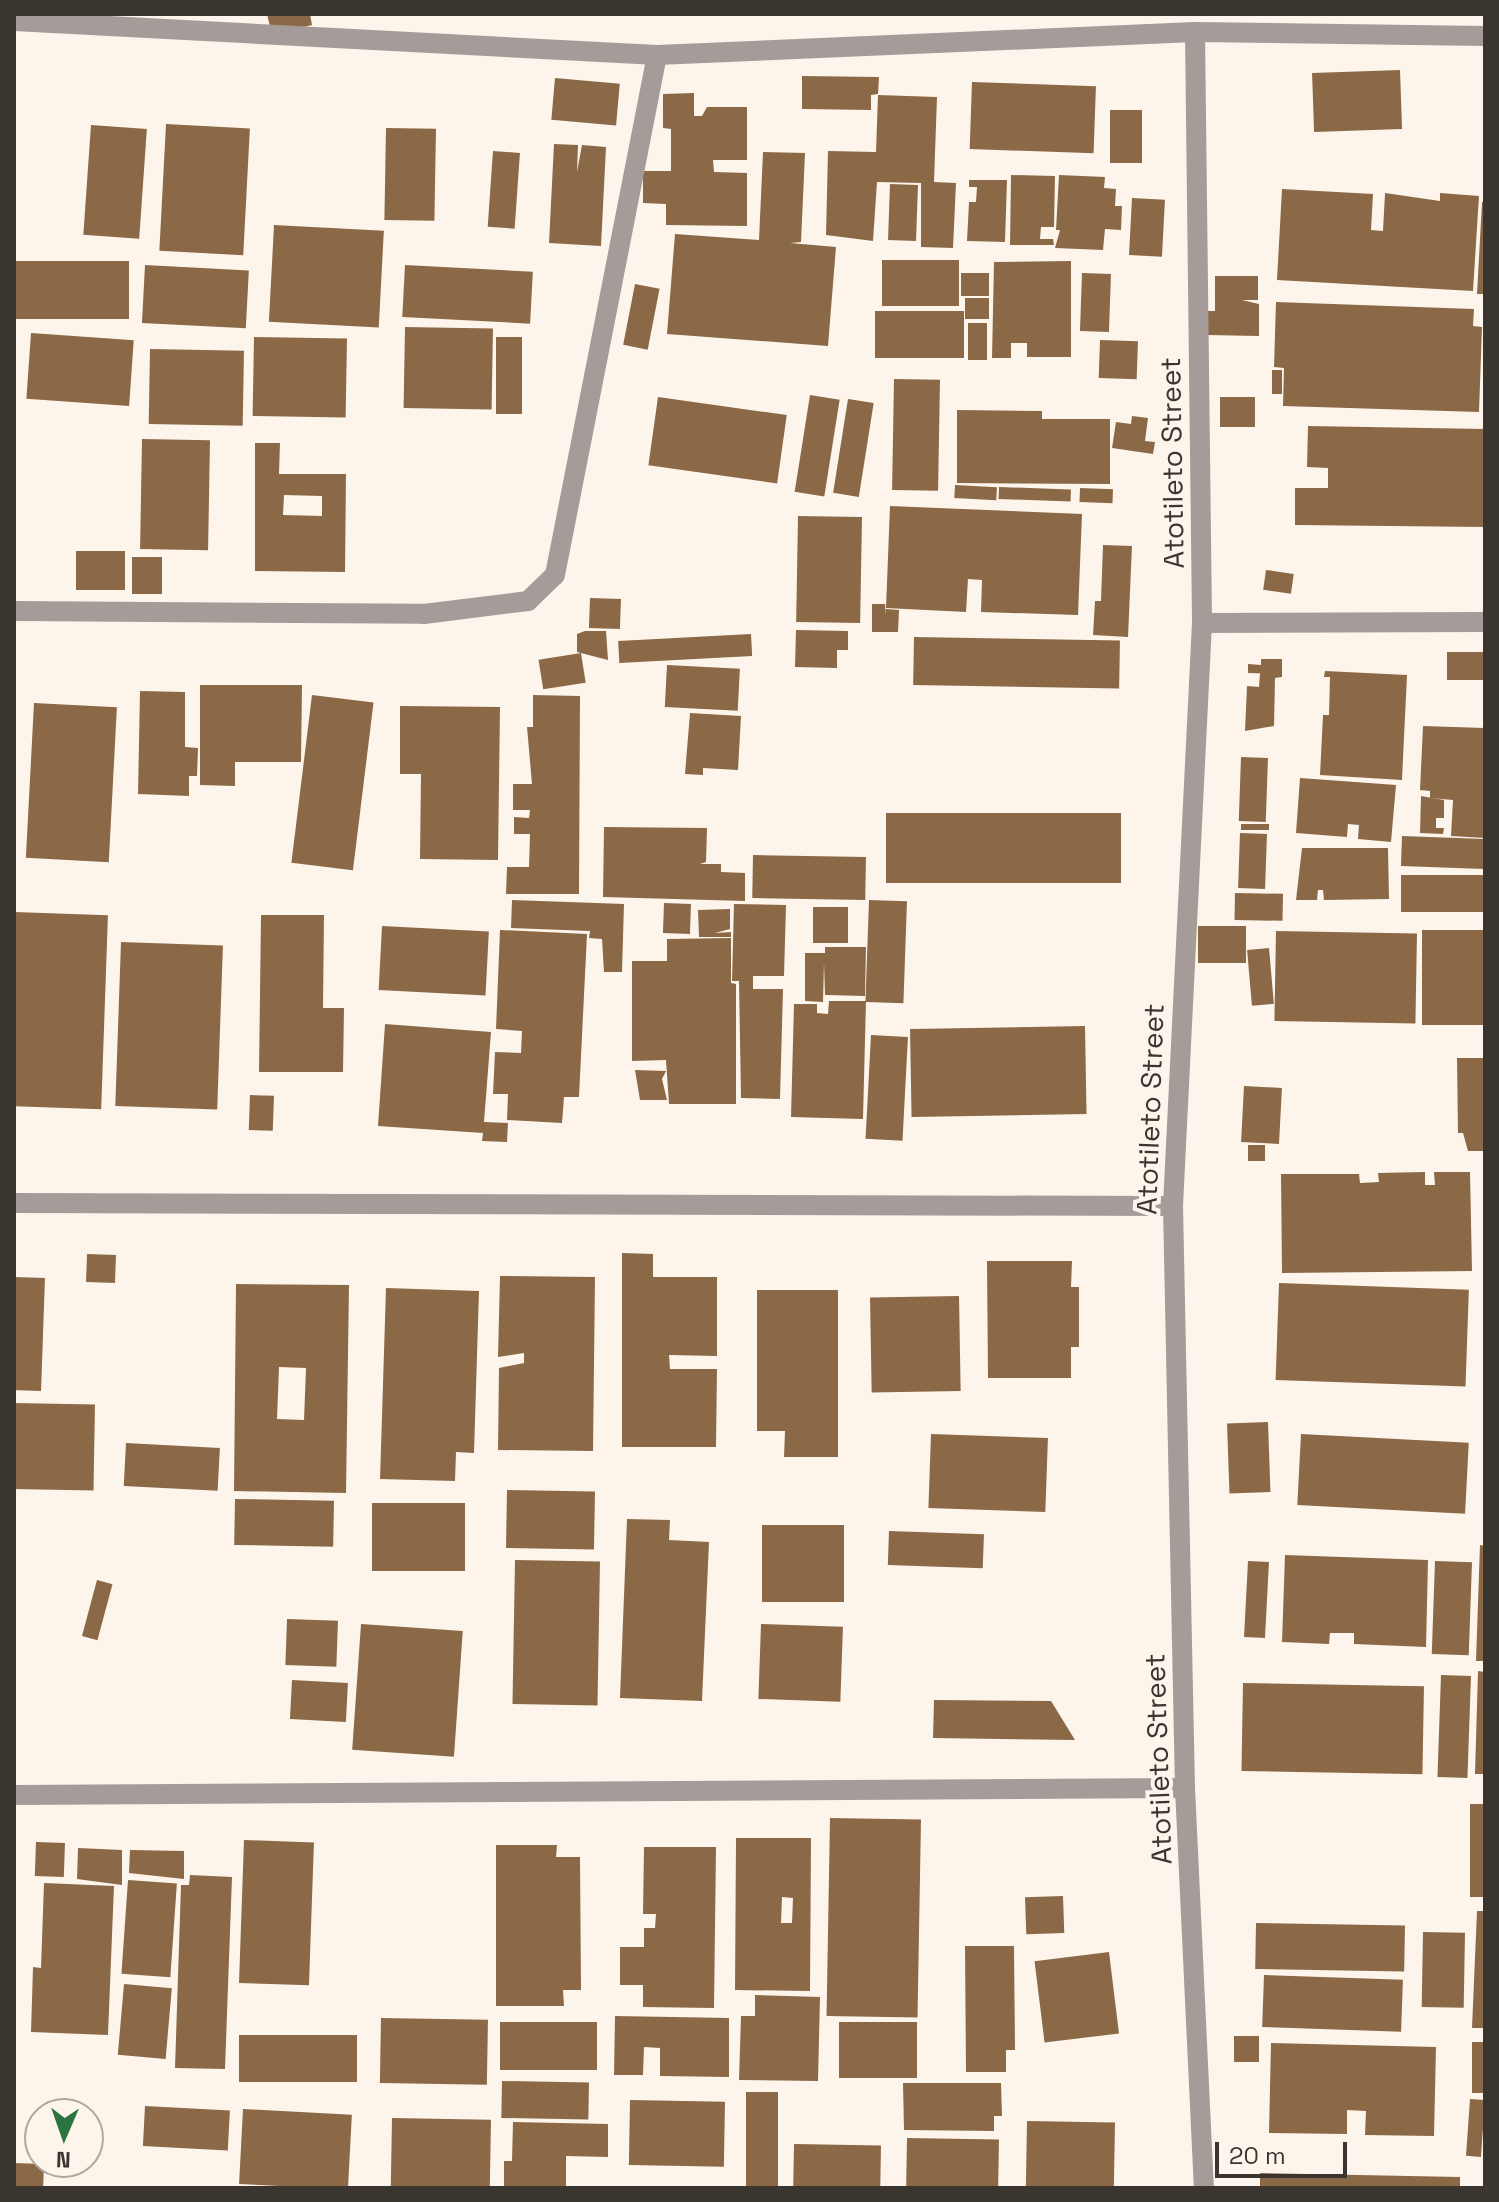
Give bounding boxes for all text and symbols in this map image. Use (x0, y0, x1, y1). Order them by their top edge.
street label: Atotileto Street (1153, 357, 1191, 569)
street label: Atotileto Street (1130, 1003, 1170, 1215)
street label: Atotileto Street (1138, 1653, 1178, 1865)
north arrow (24, 2098, 104, 2178)
scale bar (1219, 2126, 1351, 2176)
text: 20 m (1229, 2140, 1286, 2171)
text: N (55, 2146, 71, 2174)

